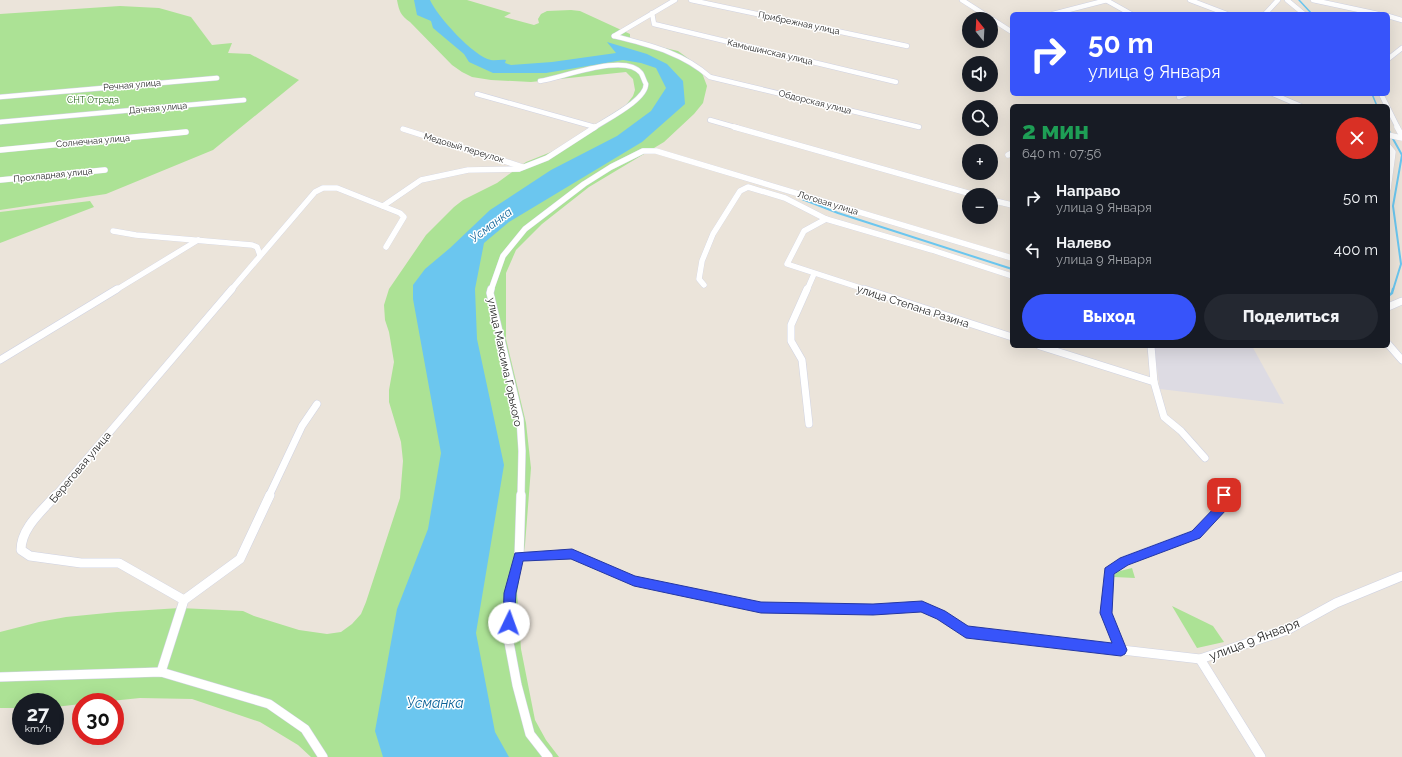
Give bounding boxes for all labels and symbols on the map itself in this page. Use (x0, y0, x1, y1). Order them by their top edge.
street label: Прибрежная улица (757, 9, 841, 37)
north arrow (962, 12, 998, 48)
street label: Камышинская улица (726, 37, 814, 67)
street label: Речная улица (103, 77, 161, 93)
street label: Обдорская улица (777, 88, 853, 116)
park label: СНТ Отрада (67, 95, 119, 105)
street label: Дачная улица (128, 100, 188, 116)
street label: Медовый переулок (423, 131, 506, 165)
street label: Солнечная улица (56, 133, 130, 149)
street label: Прохладная улица (13, 166, 93, 184)
street label: Логовая улица (797, 189, 860, 217)
water label: Усманка (467, 205, 515, 245)
street label: улица Степана Разина (855, 282, 971, 331)
street label: улица Максима Горького (484, 297, 525, 428)
street label: Береговая улица (47, 429, 114, 506)
pin (1207, 478, 1241, 512)
position arrow (488, 602, 530, 644)
street label: улица 9 Января (1207, 615, 1302, 664)
speed limit sign: 30 (72, 693, 124, 745)
water label: Усманка (406, 695, 464, 711)

